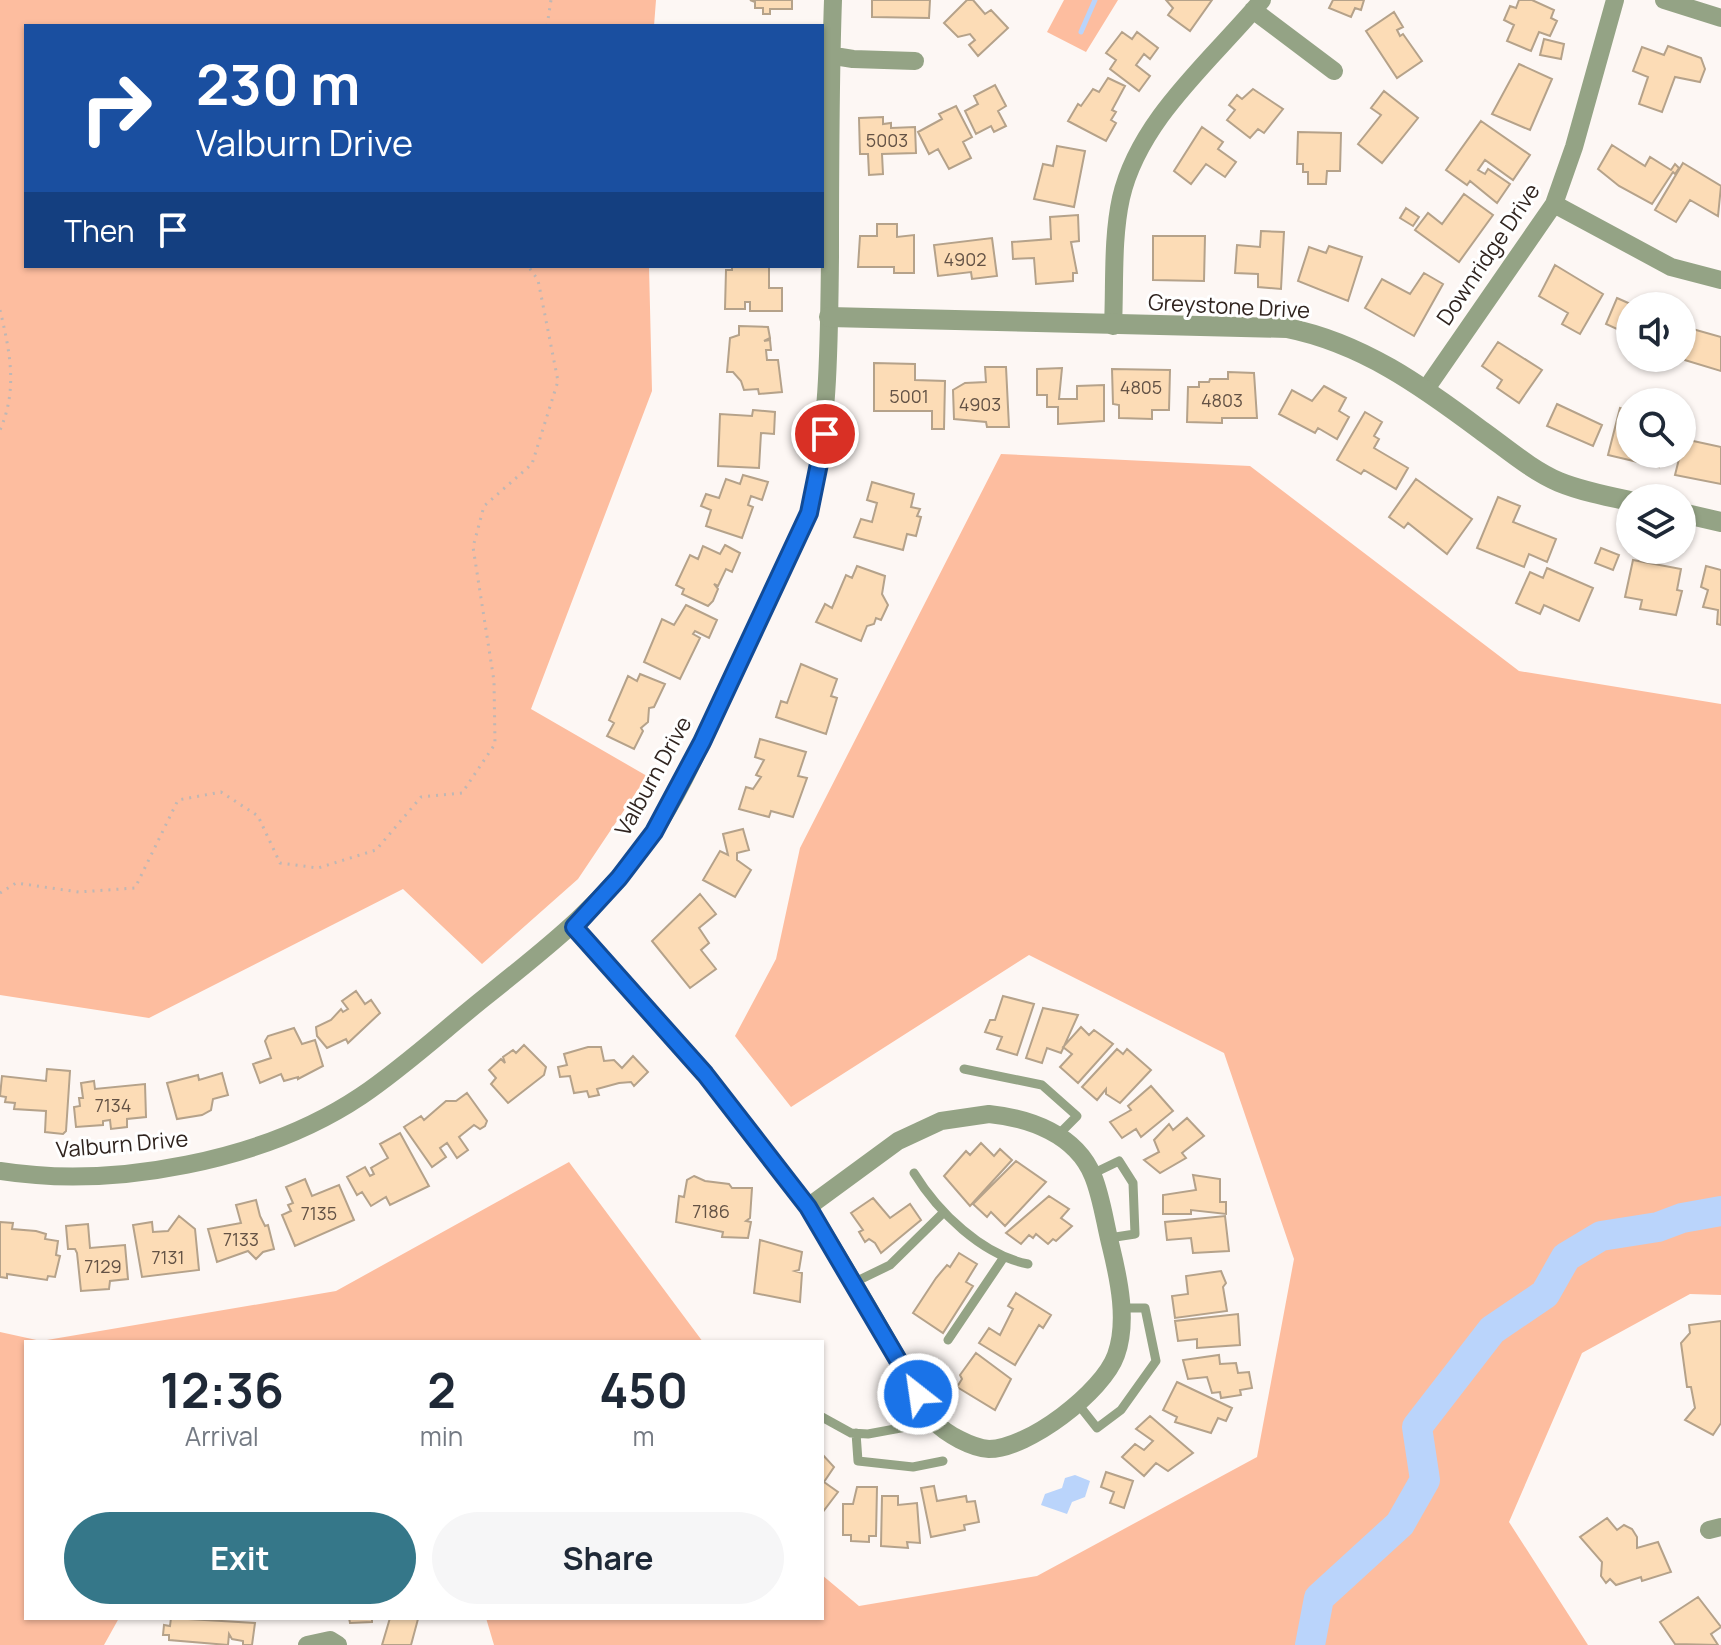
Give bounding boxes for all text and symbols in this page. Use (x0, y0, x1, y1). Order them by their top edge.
text: 230 m (196, 45, 360, 122)
icon: right (64, 56, 168, 160)
text: Valburn Drive (196, 118, 413, 167)
house number: 5003 (866, 128, 908, 152)
street label: Downridge Drive (1429, 177, 1547, 331)
icon: arrive (151, 208, 195, 252)
text: Then (64, 210, 135, 251)
house number: 4902 (944, 247, 986, 271)
street label: Greystone Drive (1147, 287, 1311, 325)
map controls (1616, 292, 1696, 564)
button: sound (1616, 292, 1696, 372)
house number: 4805 (1120, 375, 1162, 399)
house number: 5001 (889, 384, 929, 408)
house number: 4803 (1201, 388, 1243, 412)
button: search (1616, 388, 1696, 468)
house number: 4903 (959, 392, 1001, 416)
pin (791, 400, 859, 468)
icon: arrive (803, 412, 847, 456)
button: layers (1616, 484, 1696, 564)
street label: Valburn Drive (608, 711, 698, 841)
house number: 7134 (95, 1093, 131, 1117)
street label: Valburn Drive (55, 1123, 189, 1165)
house number: 7186 (692, 1199, 730, 1223)
house number: 7135 (301, 1201, 337, 1225)
house number: 7133 (223, 1227, 259, 1251)
house number: 7131 (151, 1245, 185, 1269)
house number: 7129 (84, 1254, 122, 1278)
position arrow (876, 1352, 960, 1436)
text: 12:36 (160, 1357, 284, 1422)
text: 2 (427, 1357, 456, 1422)
text: 450 (599, 1357, 688, 1422)
text: Arrival (185, 1418, 259, 1454)
text: min (420, 1418, 463, 1454)
text: m (633, 1418, 655, 1454)
button: Exit (64, 1512, 416, 1604)
button: Share (432, 1512, 784, 1604)

